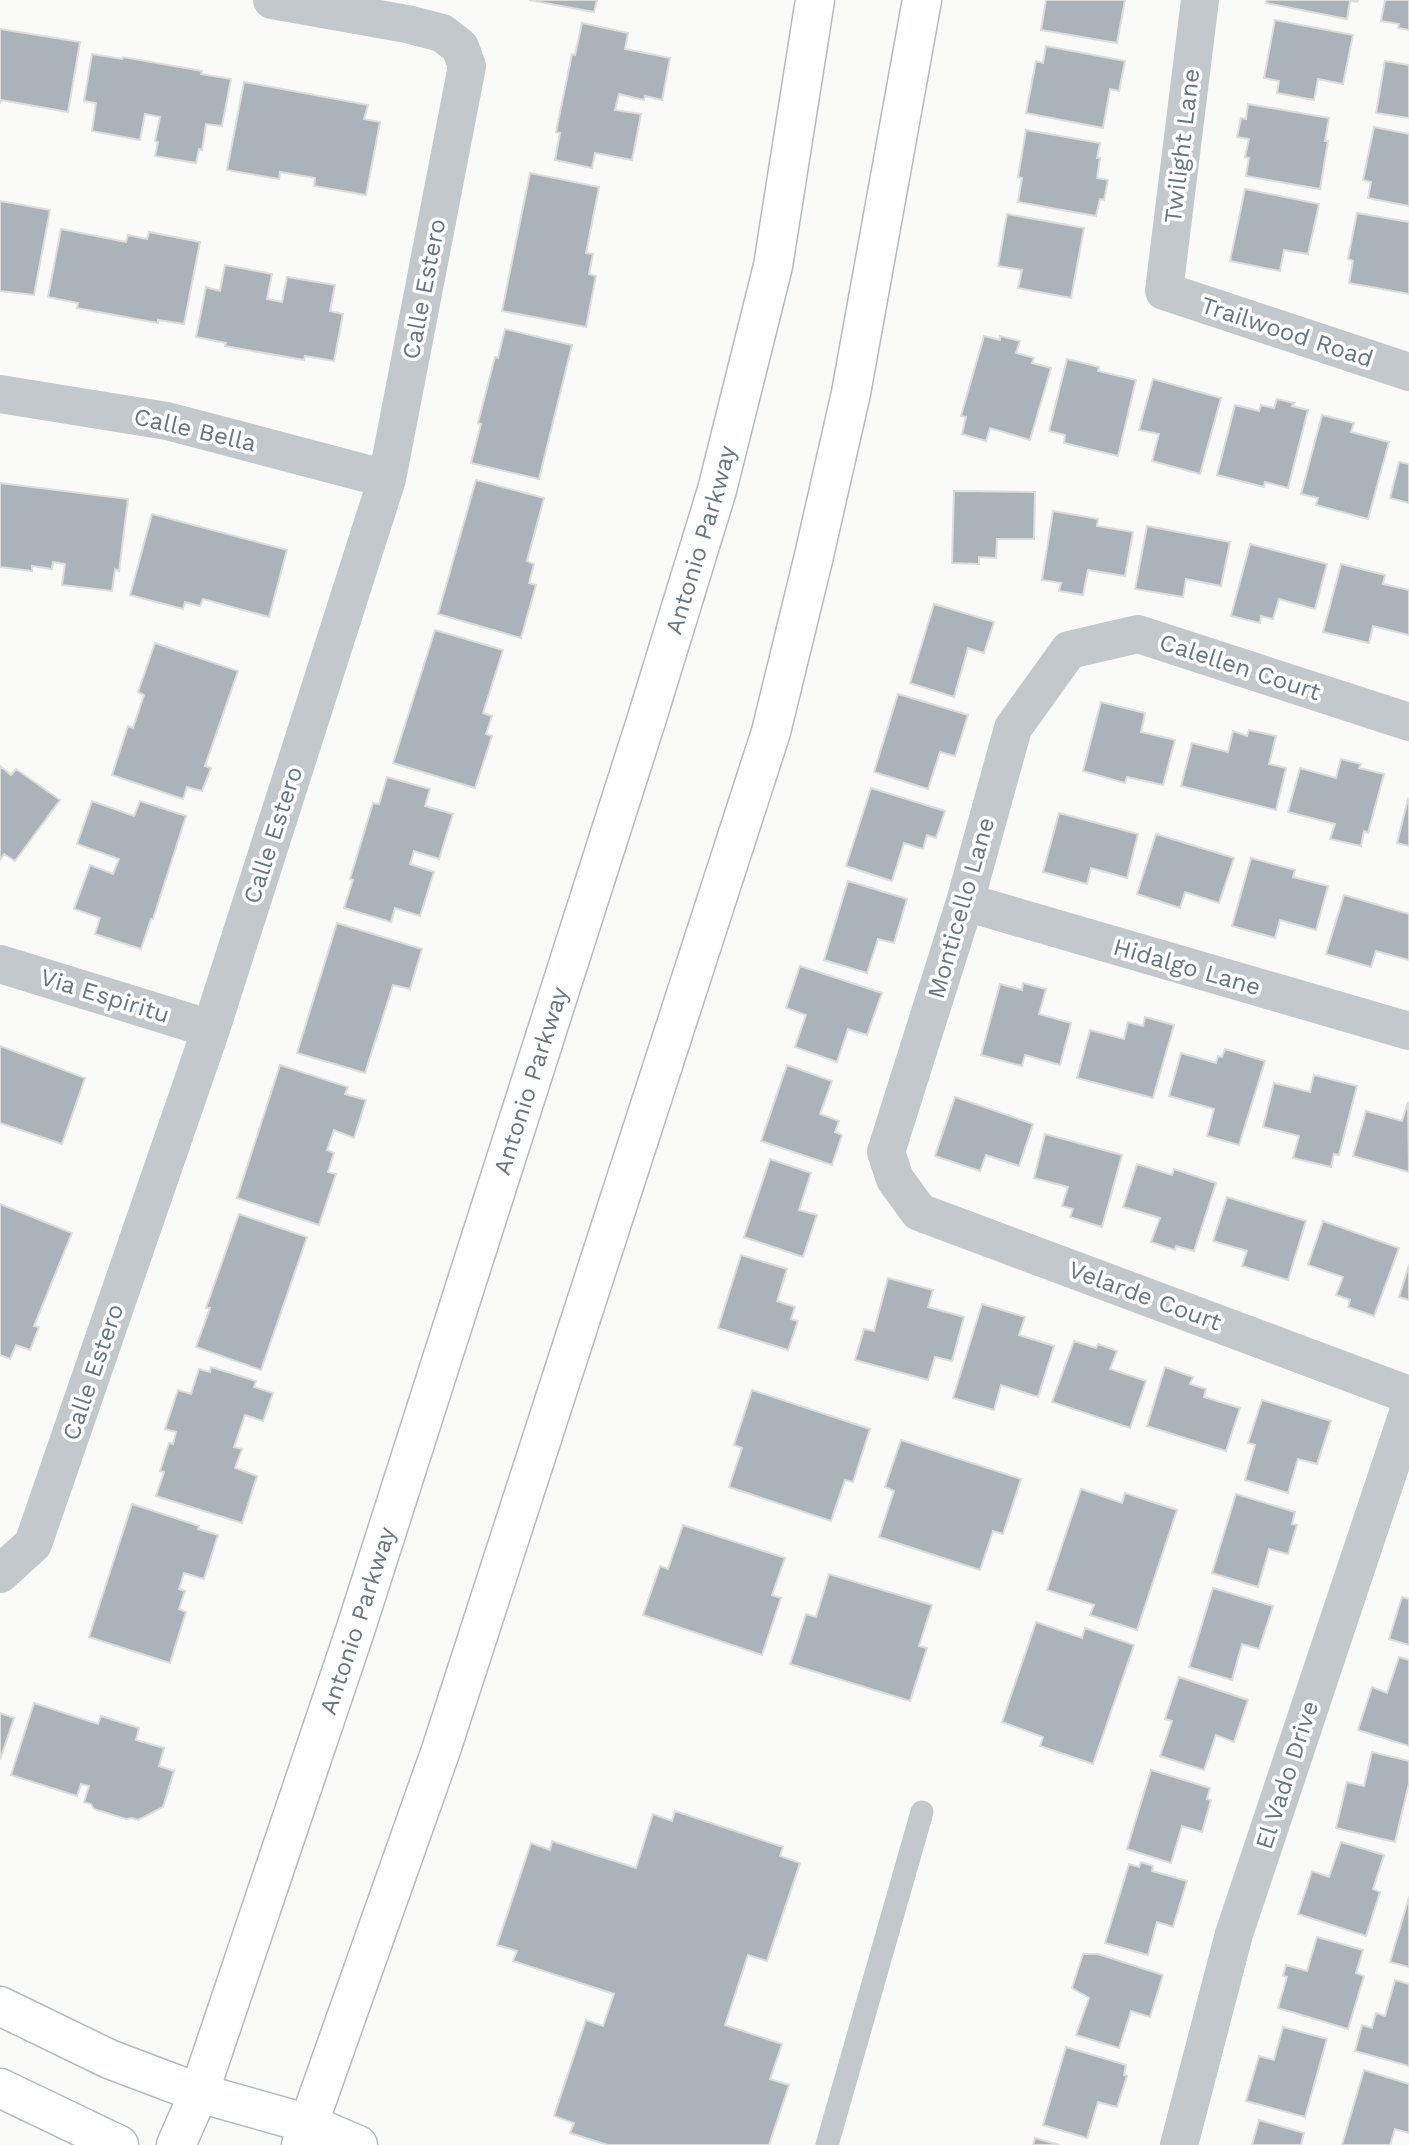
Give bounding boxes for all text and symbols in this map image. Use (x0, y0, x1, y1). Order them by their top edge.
street label: Twilight Lane (1159, 67, 1205, 225)
street label: Calle Estero (397, 216, 451, 362)
street label: Trailwood Road (1197, 291, 1377, 373)
street label: Calle Bella (131, 402, 259, 458)
street label: Antonio Parkway (659, 442, 742, 638)
street label: Calellen Court (1156, 628, 1324, 706)
street label: Calle Estero (238, 763, 308, 907)
street label: Monticello Lane (922, 814, 1000, 1002)
street label: Hidalgo Lane (1110, 933, 1264, 1001)
street label: Via Espiritu (37, 963, 173, 1029)
street label: Antonio Parkway (488, 983, 574, 1178)
street label: Velarde Court (1065, 1255, 1225, 1337)
street label: Calle Estero (57, 1300, 129, 1444)
street label: Antonio Parkway (314, 1523, 402, 1718)
street label: El Vado Drive (1250, 1697, 1324, 1853)

